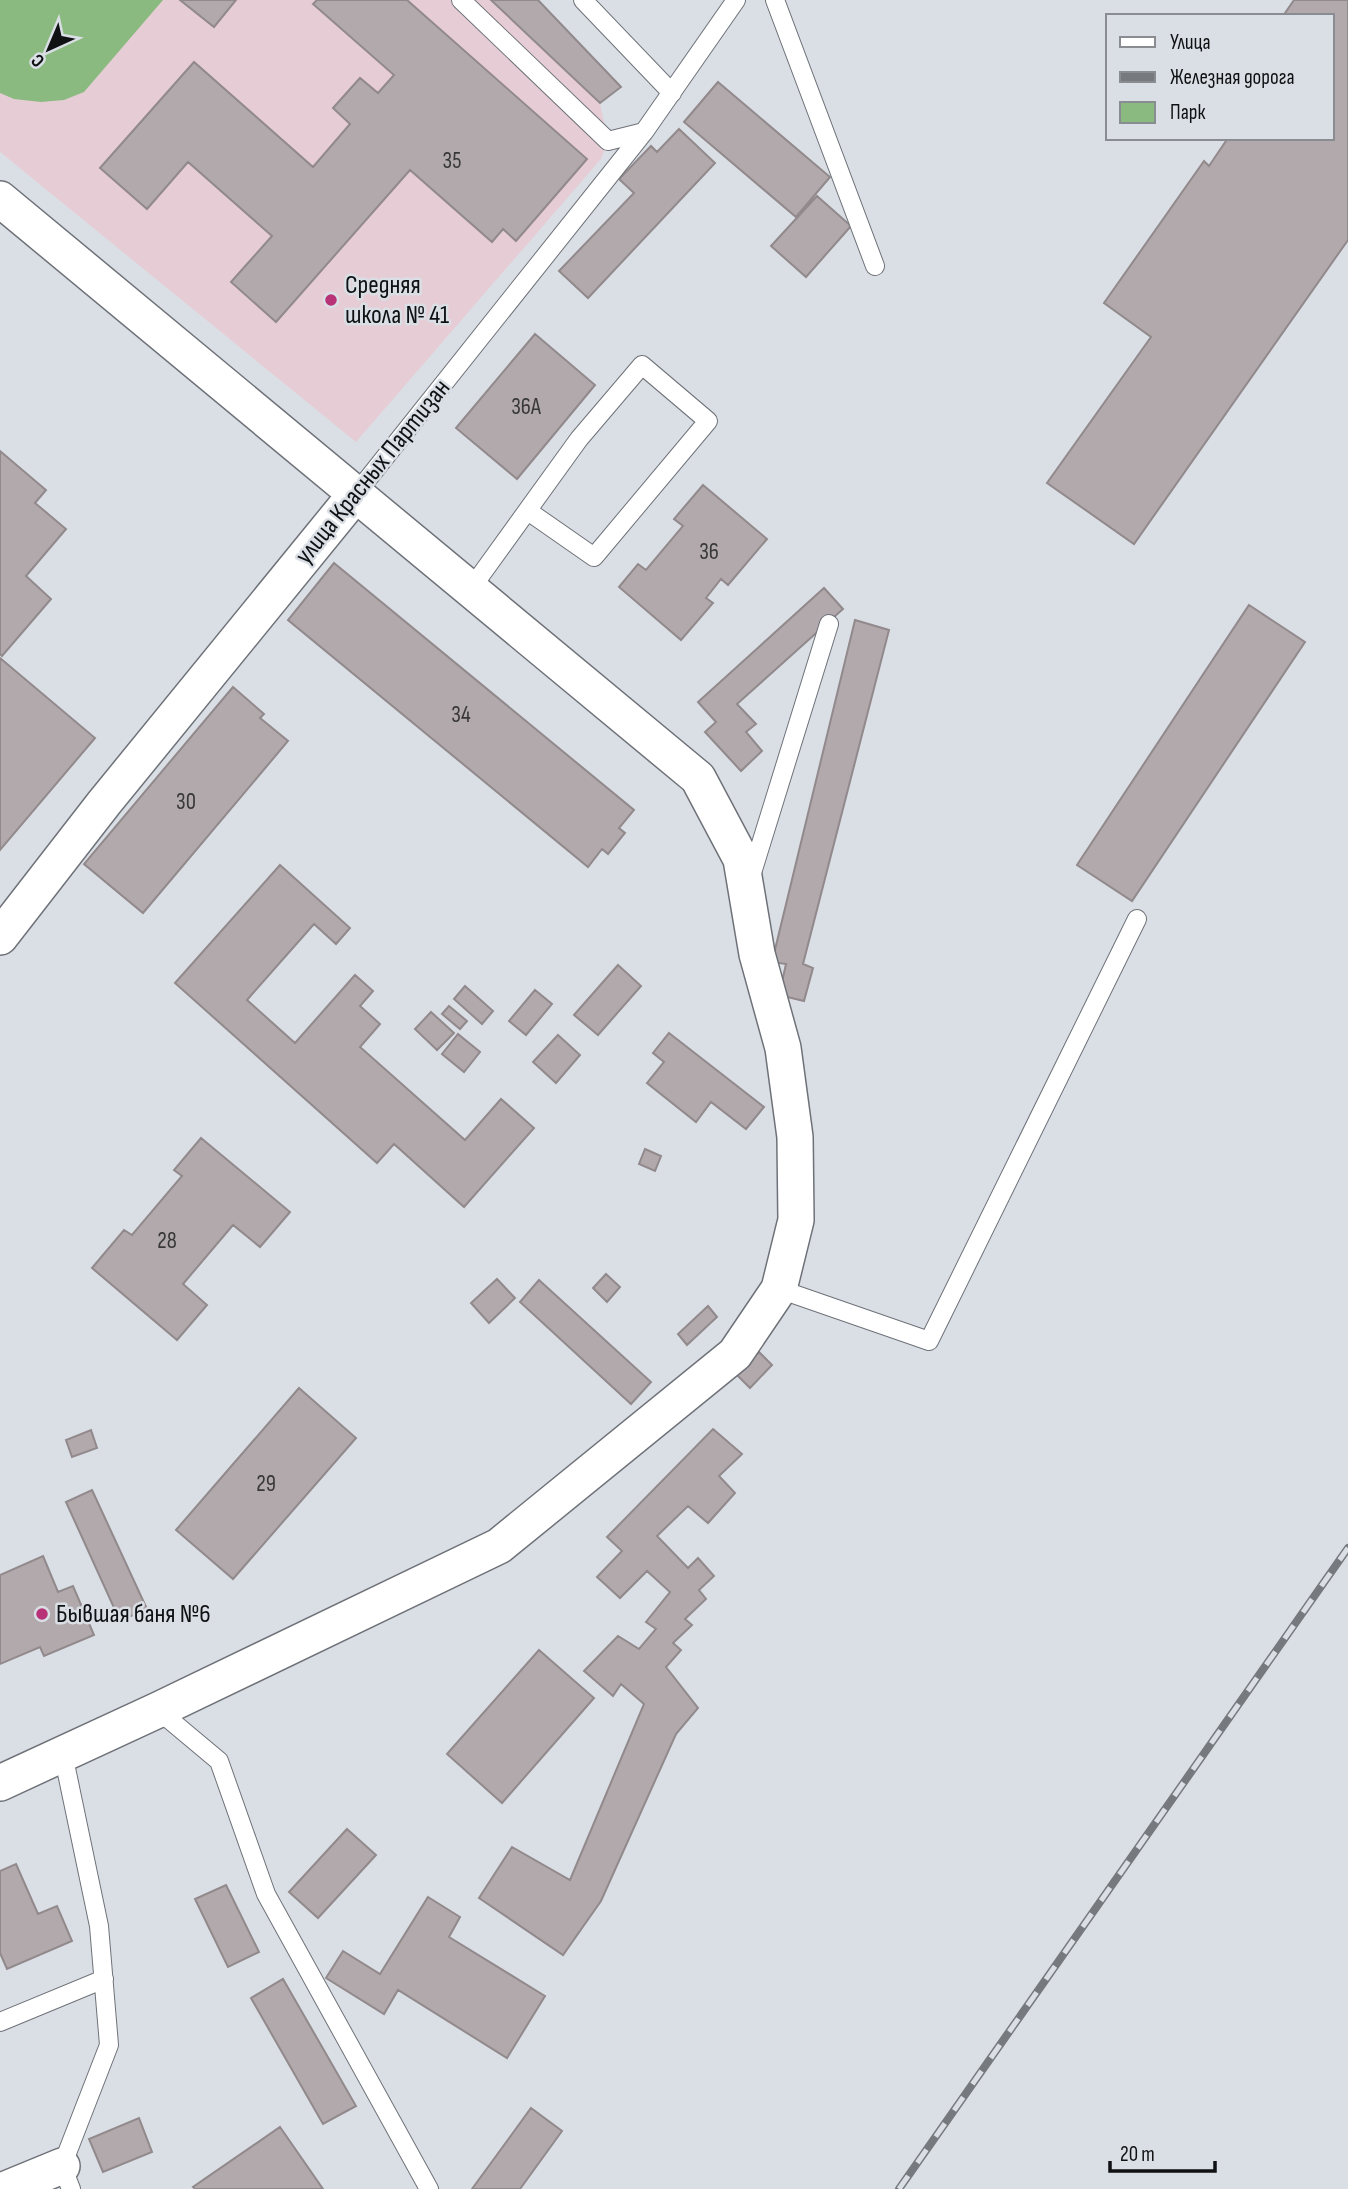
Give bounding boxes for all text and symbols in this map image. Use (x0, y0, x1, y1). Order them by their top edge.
north arrow (14, 14, 84, 84)
legend (1106, 14, 1334, 140)
text: Улица (1170, 30, 1211, 55)
text: С (27, 48, 50, 72)
text: Железная дорога (1170, 65, 1295, 90)
text: Парк (1170, 100, 1205, 125)
house number: 35 (443, 147, 461, 175)
place label: Средняя школа № 41 (345, 270, 449, 331)
marker: Средняя школа № 41 (323, 292, 339, 308)
street label: улица Красных Партизан (289, 373, 457, 571)
house number: 36А (511, 393, 541, 421)
house number: 36 (699, 538, 719, 566)
house number: 34 (451, 701, 471, 729)
house number: 30 (176, 788, 196, 816)
house number: 28 (157, 1227, 177, 1255)
house number: 29 (256, 1470, 276, 1498)
place label: Бывшая баня №6 (56, 1599, 211, 1630)
marker: Бывшая баня №6 (34, 1606, 50, 1622)
scale bar (1110, 2130, 1215, 2174)
text: 20 m (1120, 2142, 1155, 2167)

